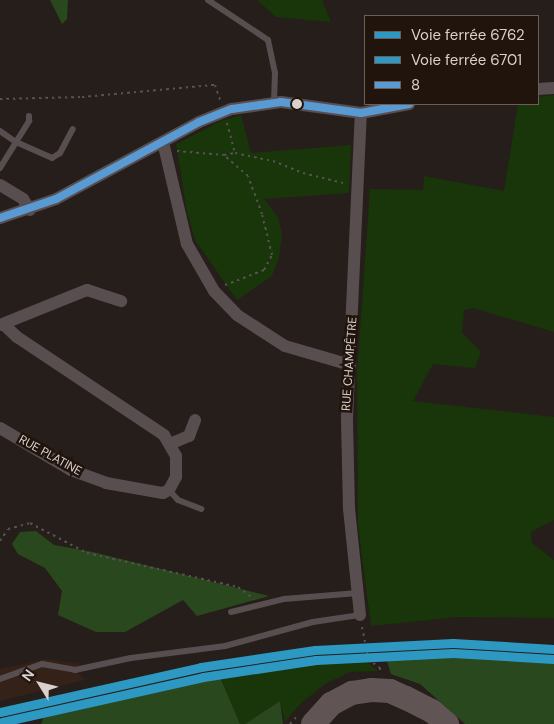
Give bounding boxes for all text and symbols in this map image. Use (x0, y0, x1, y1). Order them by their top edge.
legend (364, 15, 539, 105)
text: Voie ferrée 6762 (411, 25, 525, 45)
text: Voie ferrée 6701 (411, 50, 522, 70)
text: 8 (411, 75, 420, 95)
unlabelled marker (292, 99, 302, 109)
street label: RUE CHAMPÊTRE (340, 317, 360, 411)
street label: RUE PLATINE (16, 433, 84, 479)
north arrow (15, 659, 65, 709)
text: N (18, 666, 38, 685)

